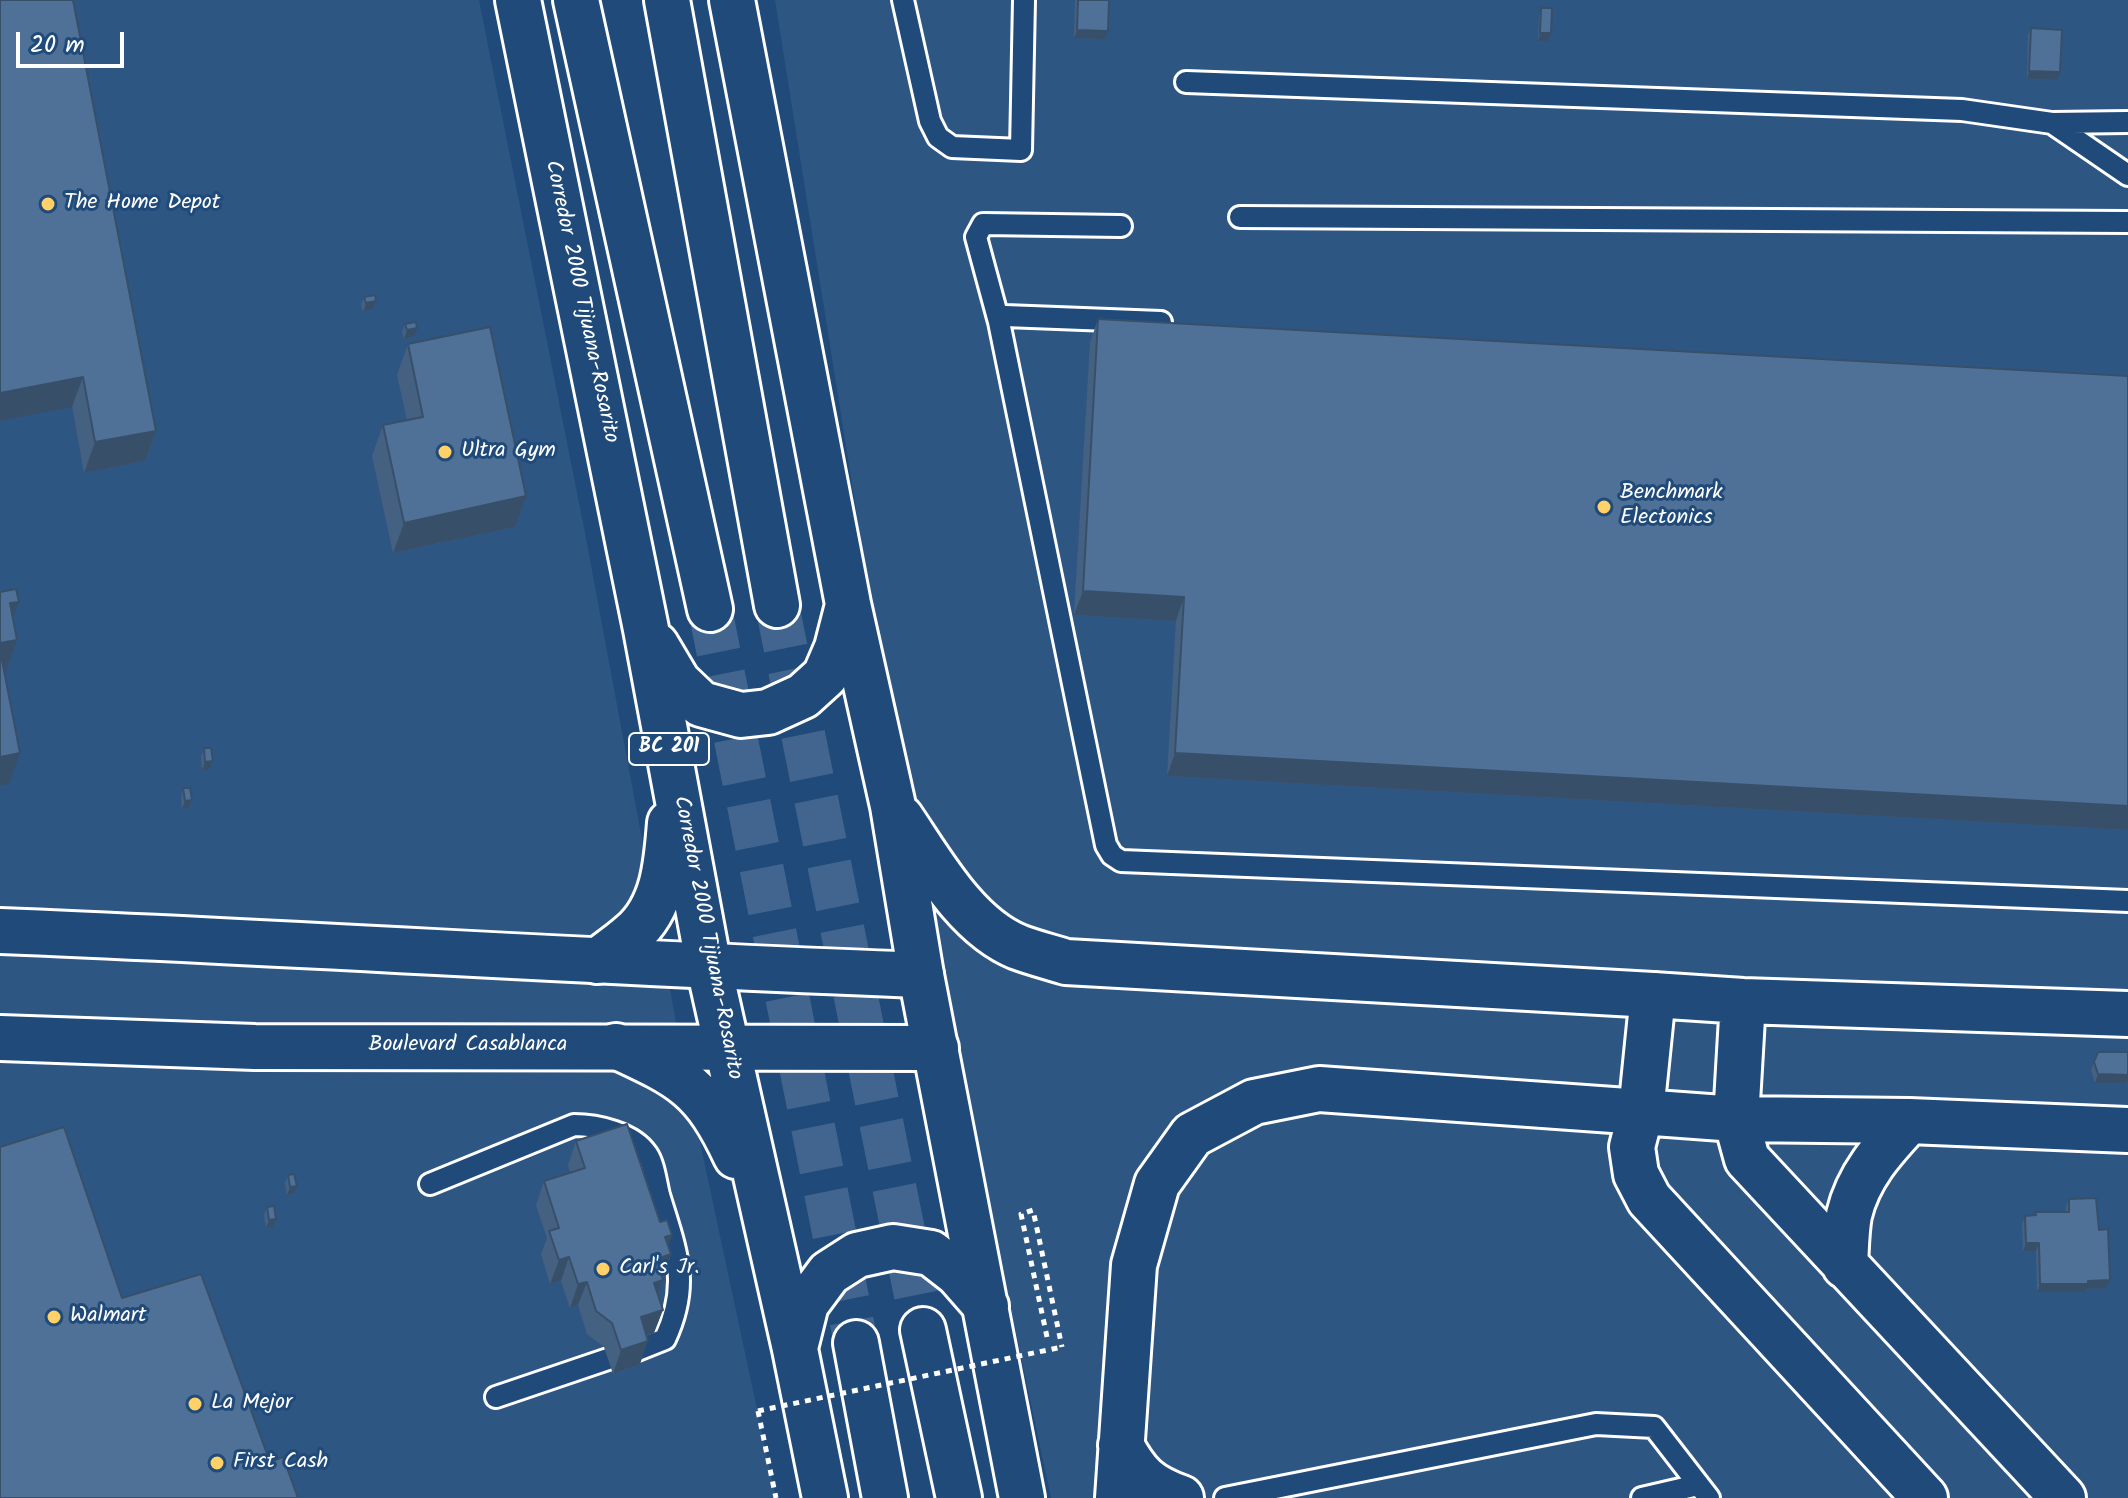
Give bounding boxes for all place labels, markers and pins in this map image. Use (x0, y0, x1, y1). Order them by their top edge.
place label: The Home Depot (64, 191, 220, 217)
marker: The Home Depot (39, 195, 57, 213)
place label: Ultra Gym (461, 439, 556, 465)
marker: Ultra Gym (436, 443, 454, 461)
place label: Benchmark Electonics (1620, 481, 1723, 532)
marker: Benchmark Electonics (1595, 498, 1613, 516)
place label: Carl's Jr. (619, 1256, 699, 1282)
marker: Carl's Jr. (594, 1260, 612, 1278)
place label: Walmart (70, 1304, 147, 1330)
marker: Walmart (45, 1308, 63, 1326)
place label: La Mejor (211, 1391, 292, 1417)
marker: La Mejor (186, 1395, 204, 1413)
place label: First Cash (233, 1450, 328, 1476)
marker: First Cash (208, 1454, 226, 1472)

